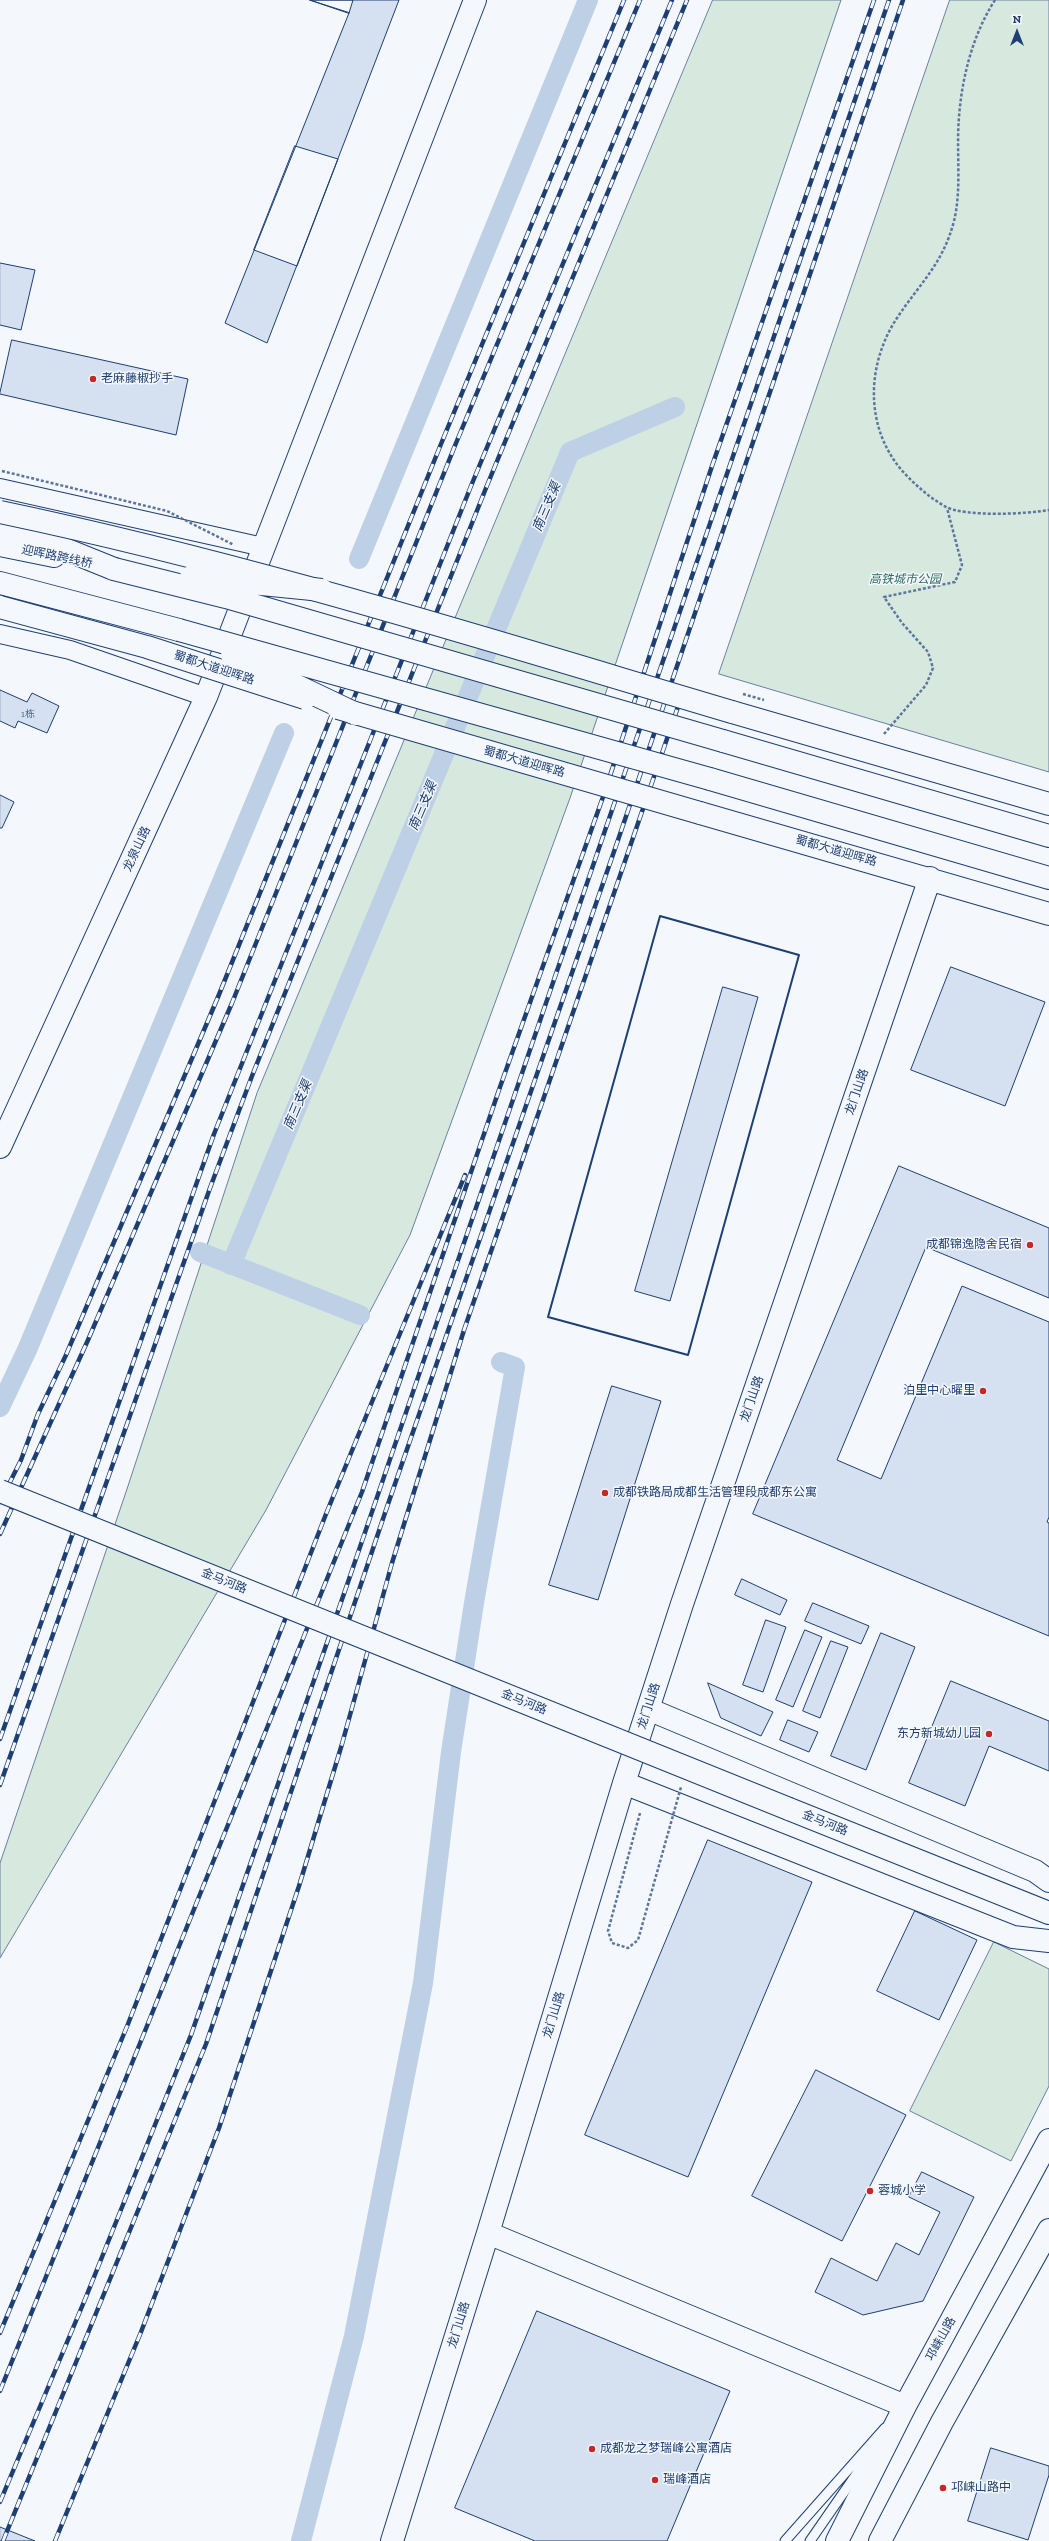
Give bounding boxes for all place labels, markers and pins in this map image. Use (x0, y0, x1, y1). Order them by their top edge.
place label: 老麻藤椒抄手 (101, 372, 173, 386)
marker: 老麻藤椒抄手 (88, 374, 98, 384)
place label: 成都锦逸隐舍民宿 (926, 1238, 1022, 1252)
marker: 成都锦逸隐舍民宿 (1025, 1240, 1035, 1250)
place label: 泊里中心曜里 (903, 1384, 975, 1398)
marker: 泊里中心曜里 (978, 1386, 988, 1396)
place label: 成都铁路局成都生活管理段成都东公寓 (613, 1486, 817, 1500)
marker: 成都铁路局成都生活管理段成都东公寓 (600, 1488, 610, 1498)
place label: 东方新城幼儿园 (897, 1727, 981, 1741)
marker: 东方新城幼儿园 (984, 1729, 994, 1739)
place label: 蓉城小学 (878, 2184, 926, 2198)
marker: 蓉城小学 (865, 2186, 875, 2196)
place label: 成都龙之梦瑞峰公寓酒店 (600, 2442, 732, 2456)
marker: 成都龙之梦瑞峰公寓酒店 (587, 2444, 597, 2454)
place label: 瑞峰酒店 (663, 2473, 711, 2487)
marker: 瑞峰酒店 (650, 2475, 660, 2485)
place label: 邛崃山路中 (951, 2481, 1011, 2495)
marker: 邛崃山路中 (938, 2483, 948, 2493)

